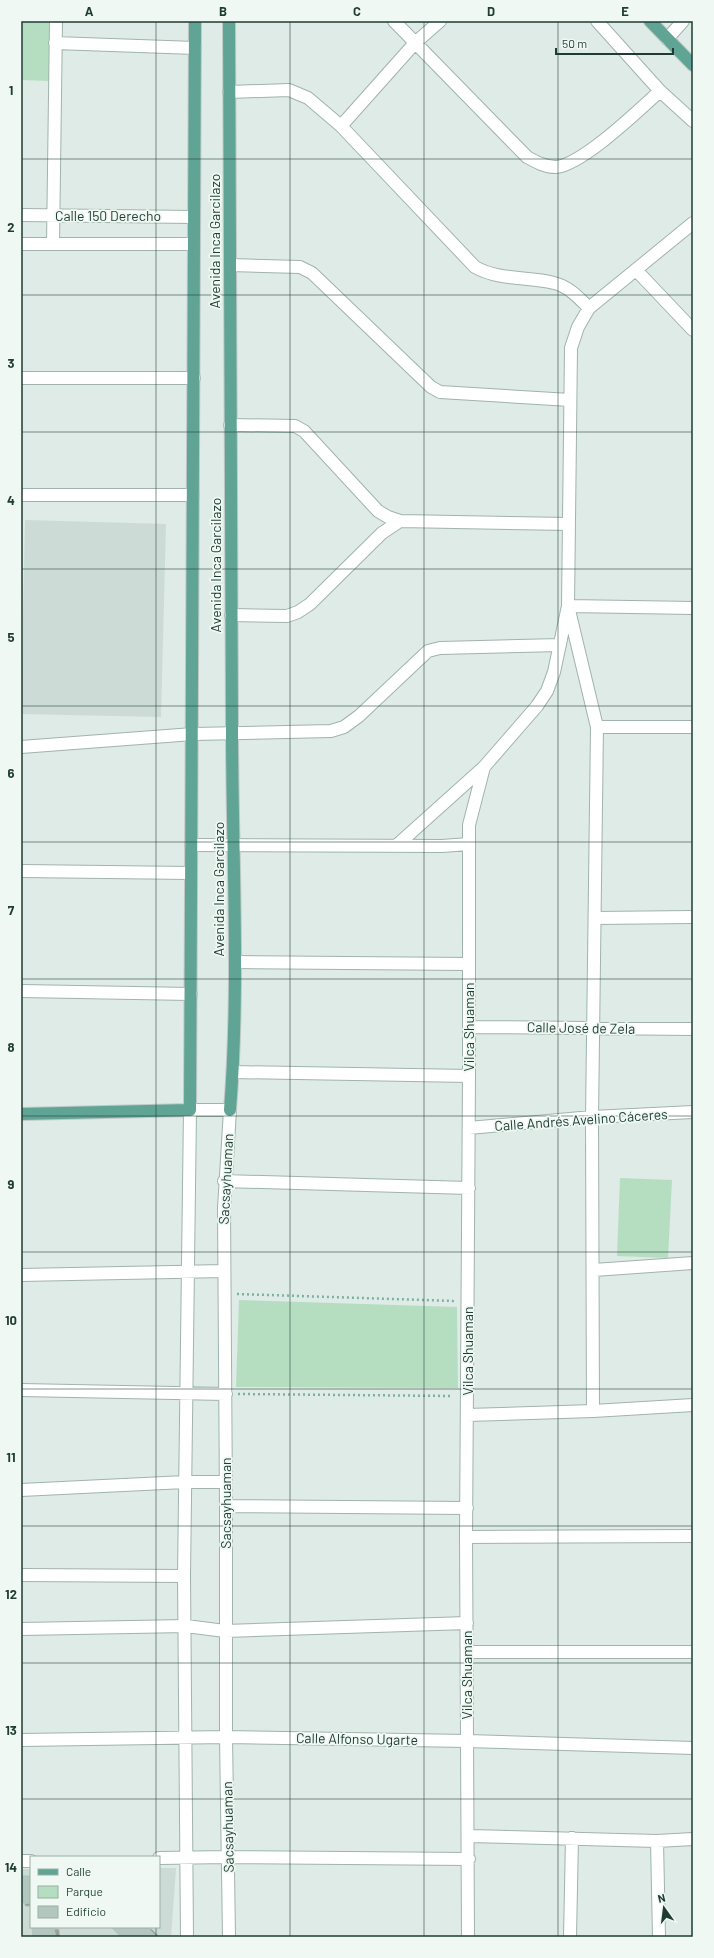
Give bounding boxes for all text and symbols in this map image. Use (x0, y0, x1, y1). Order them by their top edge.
text: A (85, 3, 94, 19)
text: B (219, 3, 227, 19)
text: C (353, 3, 361, 19)
text: D (487, 3, 495, 19)
text: E (621, 3, 629, 19)
scale bar (556, 30, 673, 56)
text: 50 m (562, 36, 587, 50)
text: 1 (9, 82, 13, 98)
street label: Avenida Inca Garcilazo (206, 174, 223, 308)
street label: Calle 150 Derecho (55, 207, 161, 224)
text: 2 (7, 219, 15, 235)
text: 3 (7, 355, 15, 371)
text: 4 (7, 492, 15, 508)
street label: Avenida Inca Garcilazo (207, 498, 224, 632)
text: 5 (7, 629, 15, 645)
text: 6 (8, 765, 15, 781)
street label: Avenida Inca Garcilazo (210, 822, 227, 956)
text: 7 (8, 902, 15, 918)
street label: Vilca Shuaman (460, 983, 477, 1071)
street label: Calle José de Zela (527, 1018, 635, 1037)
text: 8 (7, 1039, 15, 1055)
street label: Calle Andrés Avelino Cáceres (494, 1105, 668, 1134)
street label: Sacsayhuaman (215, 1133, 236, 1225)
text: 9 (8, 1176, 15, 1192)
street label: Vilca Shuaman (459, 1307, 476, 1395)
text: 10 (5, 1312, 17, 1328)
text: 11 (6, 1449, 16, 1465)
street label: Sacsayhuaman (217, 1457, 234, 1549)
text: 12 (5, 1586, 17, 1602)
street label: Vilca Shuaman (458, 1631, 475, 1719)
text: 13 (5, 1722, 17, 1738)
street label: Calle Alfonso Ugarte (296, 1729, 418, 1748)
street label: Sacsayhuaman (218, 1781, 237, 1873)
legend (30, 1856, 160, 1928)
text: 14 (5, 1859, 17, 1875)
text: Calle (66, 1864, 91, 1878)
text: Parque (66, 1884, 103, 1898)
north arrow (644, 1888, 684, 1928)
text: N (656, 1891, 667, 1905)
text: Edificio (66, 1904, 106, 1918)

